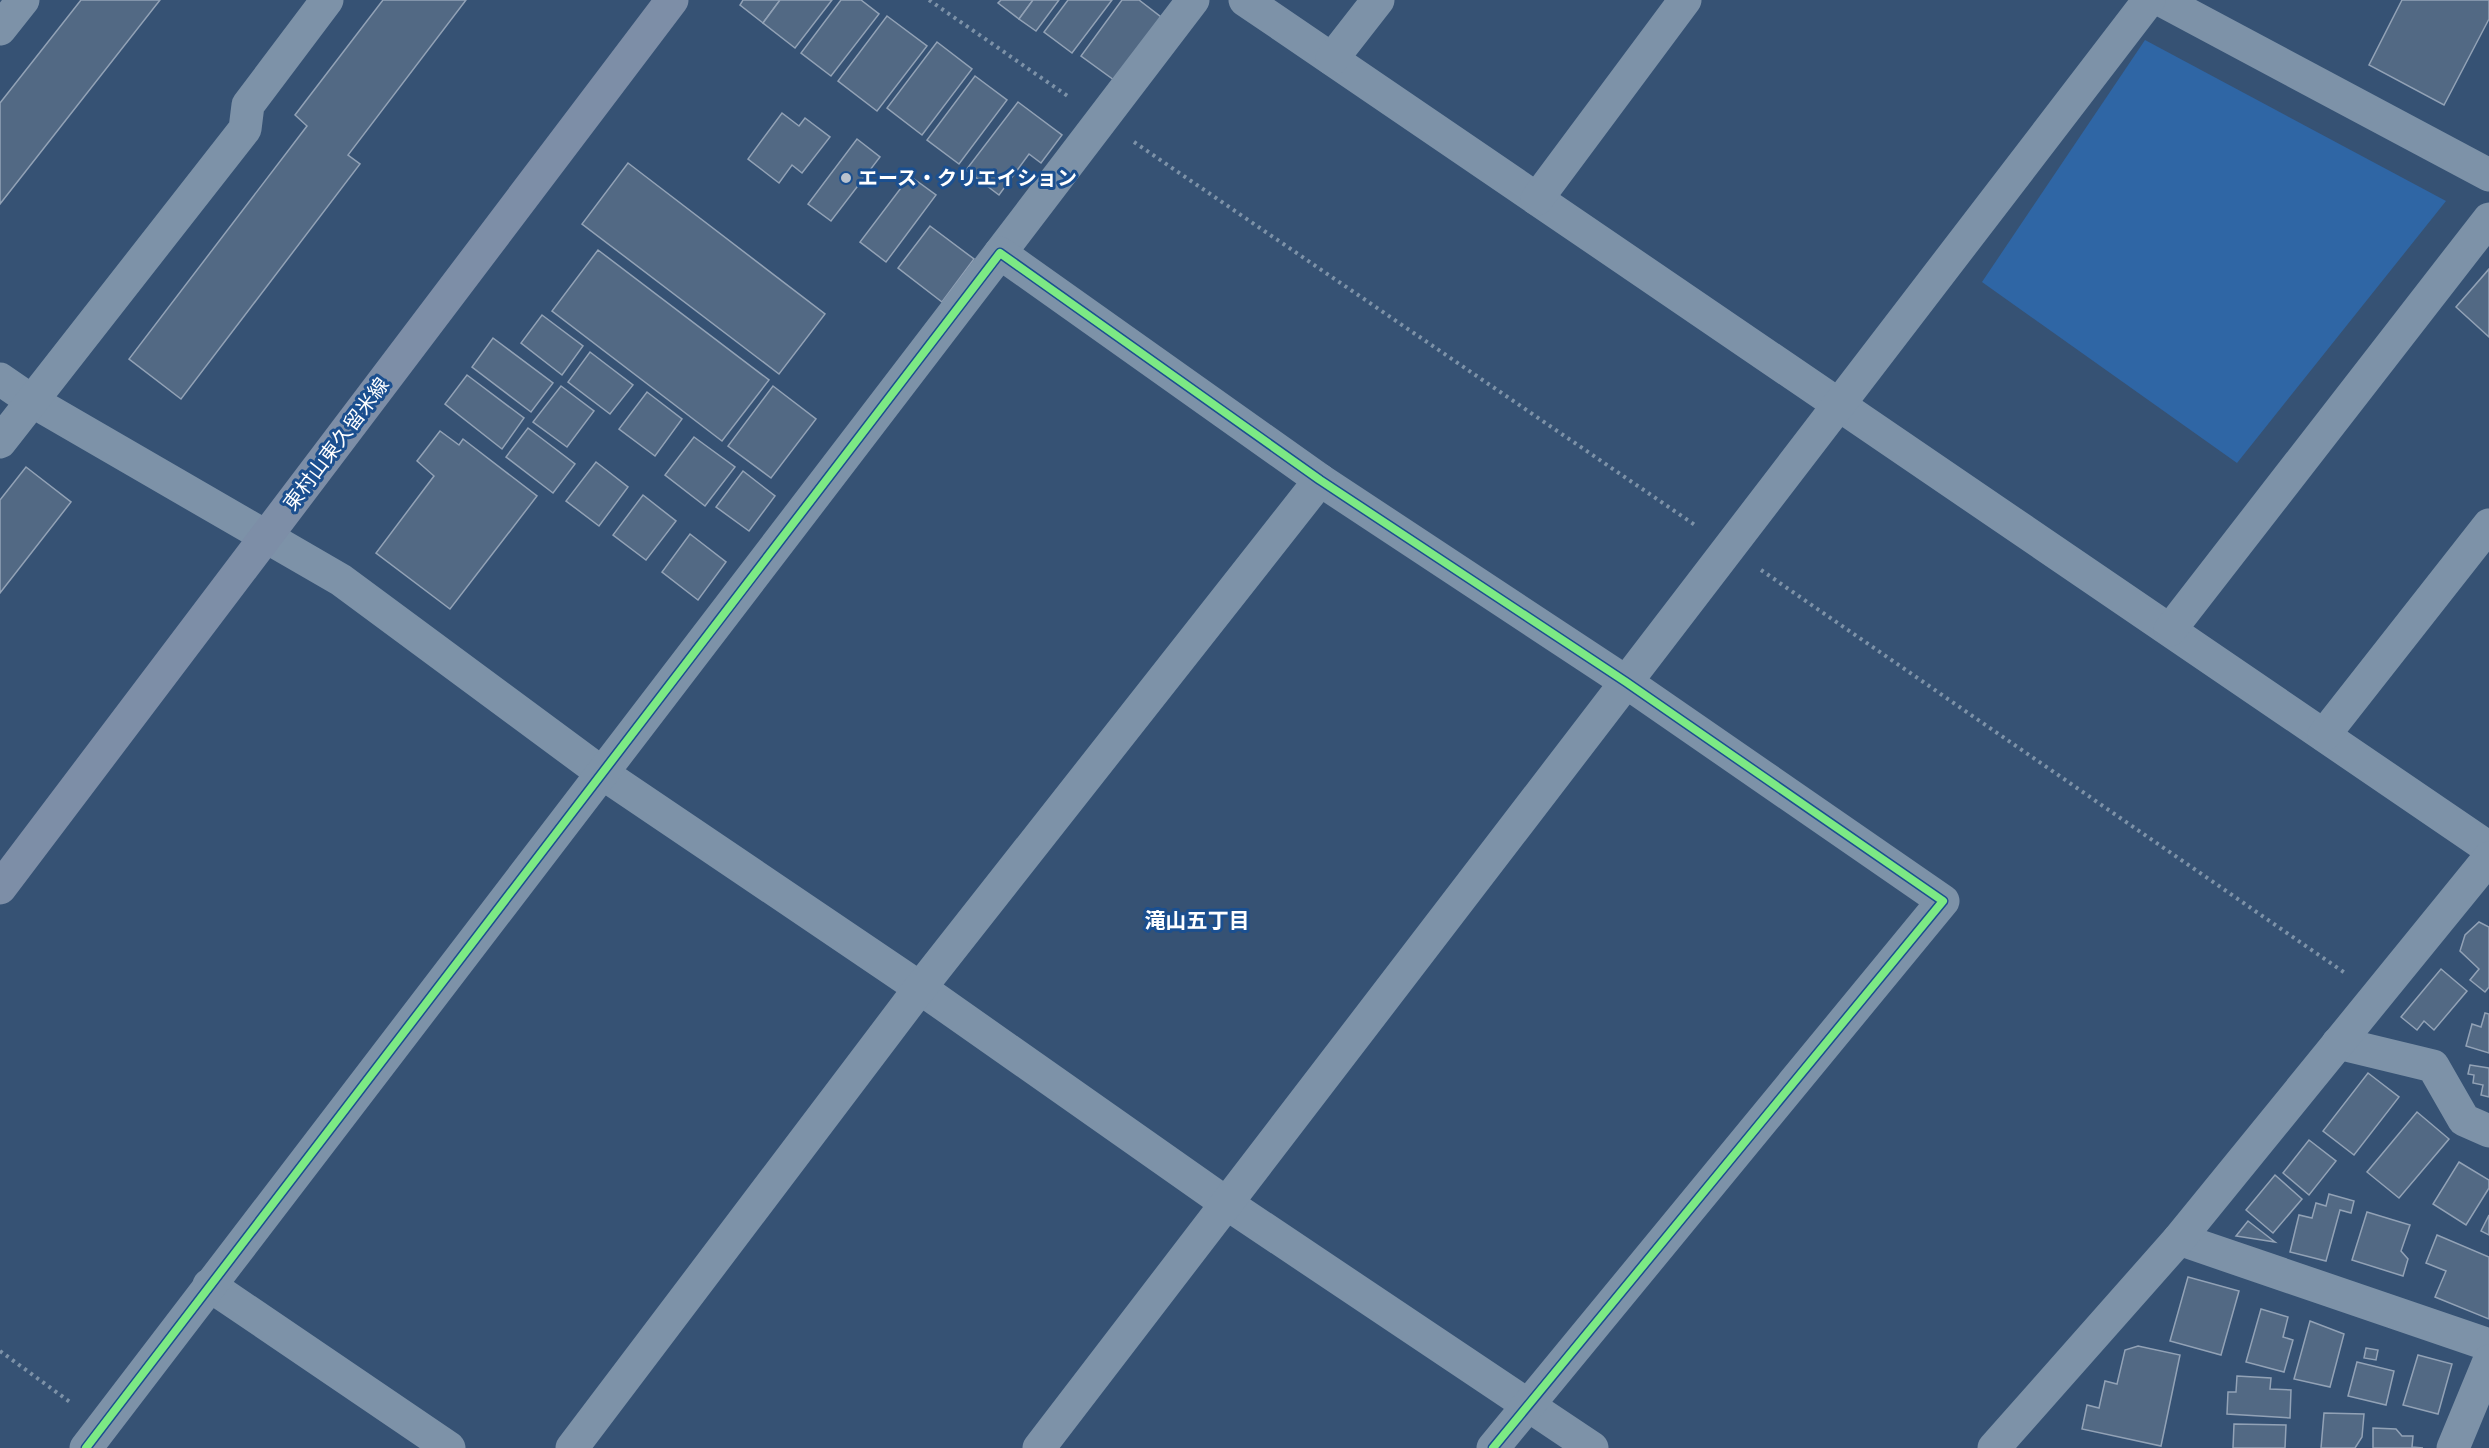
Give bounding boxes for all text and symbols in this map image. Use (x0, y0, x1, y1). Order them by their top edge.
place label: エース・クリエイション (858, 166, 1077, 190)
marker: エース・クリエイション (839, 171, 853, 185)
street label: 東村山東久留米線 (278, 373, 394, 515)
district label: 滝山五丁目 (1145, 908, 1250, 933)

